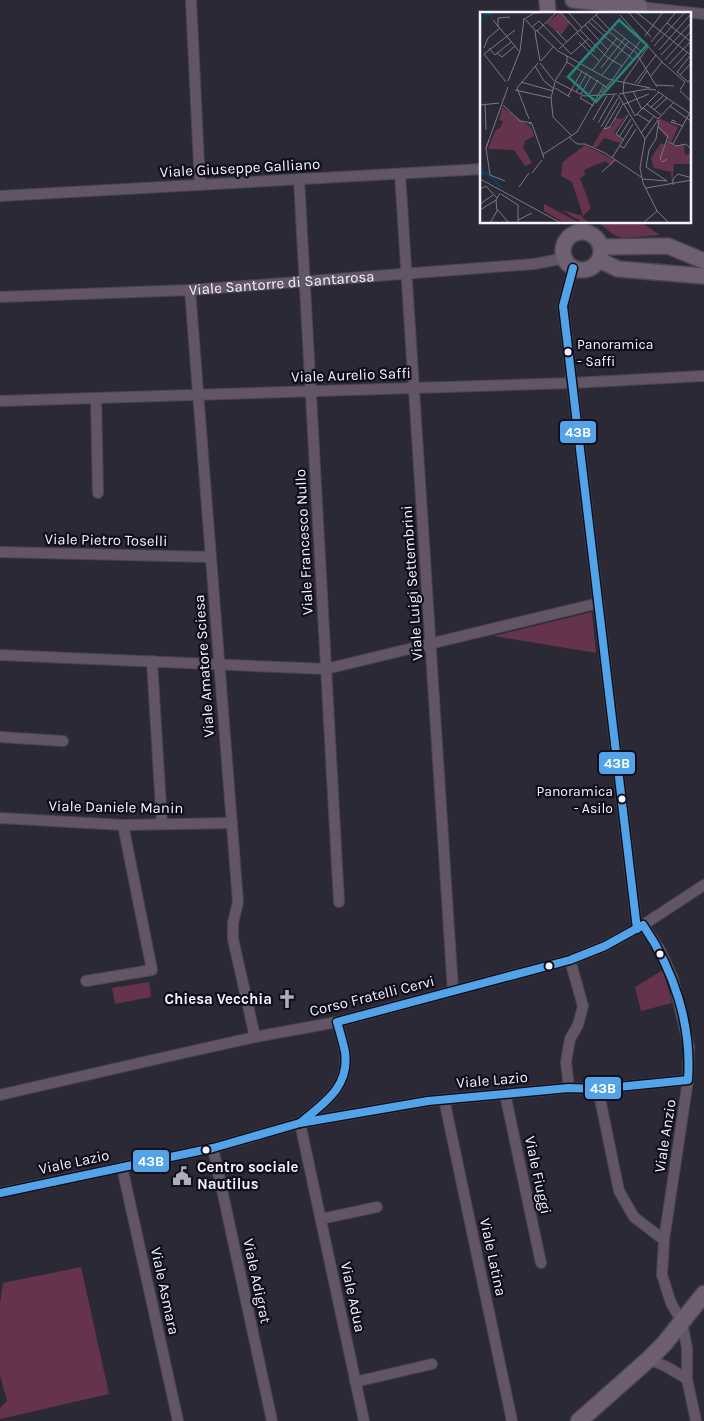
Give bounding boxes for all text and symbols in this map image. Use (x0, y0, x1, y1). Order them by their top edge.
inset map (480, 12, 692, 224)
street label: Viale Giuseppe Galliano (159, 155, 321, 181)
street label: Viale Santorre di Santarosa (188, 267, 375, 299)
place label: Panoramica - Saffi (577, 336, 654, 370)
marker: Panoramica - Saffi (563, 347, 573, 357)
street label: Viale Aurelio Saffi (291, 364, 411, 386)
line badge: 43B (559, 420, 597, 444)
text: 43B (565, 424, 591, 441)
street label: Viale Francesco Nullo (291, 469, 317, 615)
street label: Viale Luigi Settembrini (398, 505, 426, 661)
street label: Viale Pietro Toselli (44, 530, 168, 550)
street label: Viale Amatore Sciesa (190, 594, 218, 738)
line badge: 43B (598, 751, 636, 775)
text: 43B (604, 755, 630, 772)
place label: Panoramica - Asilo (536, 783, 613, 817)
marker: Panoramica - Asilo (617, 794, 627, 804)
street label: Viale Daniele Manin (48, 797, 184, 817)
unlabelled marker (655, 949, 665, 959)
unlabelled marker (544, 961, 554, 971)
street label: Corso Fratelli Cervi (308, 972, 436, 1020)
church icon: Chiesa Vecchia (276, 988, 298, 1010)
place label: Chiesa Vecchia (164, 990, 272, 1008)
street label: Viale Lazio (456, 1068, 528, 1092)
line badge: 43B (584, 1076, 622, 1100)
text: 43B (590, 1080, 616, 1097)
street label: Viale Anzio (650, 1098, 680, 1174)
street label: Viale Fiuggi (521, 1134, 555, 1216)
unlabelled marker (201, 1145, 211, 1155)
street label: Viale Lazio (37, 1146, 111, 1178)
line badge: 43B (132, 1149, 170, 1173)
text: 43B (138, 1153, 164, 1170)
place label: Centro sociale Nautilus (197, 1158, 298, 1193)
public building icon: Centro sociale Nautilus (171, 1165, 193, 1187)
street label: Viale Latina (476, 1216, 510, 1298)
street label: Viale Adigrat (239, 1237, 275, 1325)
street label: Viale Asmara (147, 1246, 183, 1336)
street label: Viale Adua (337, 1260, 369, 1334)

